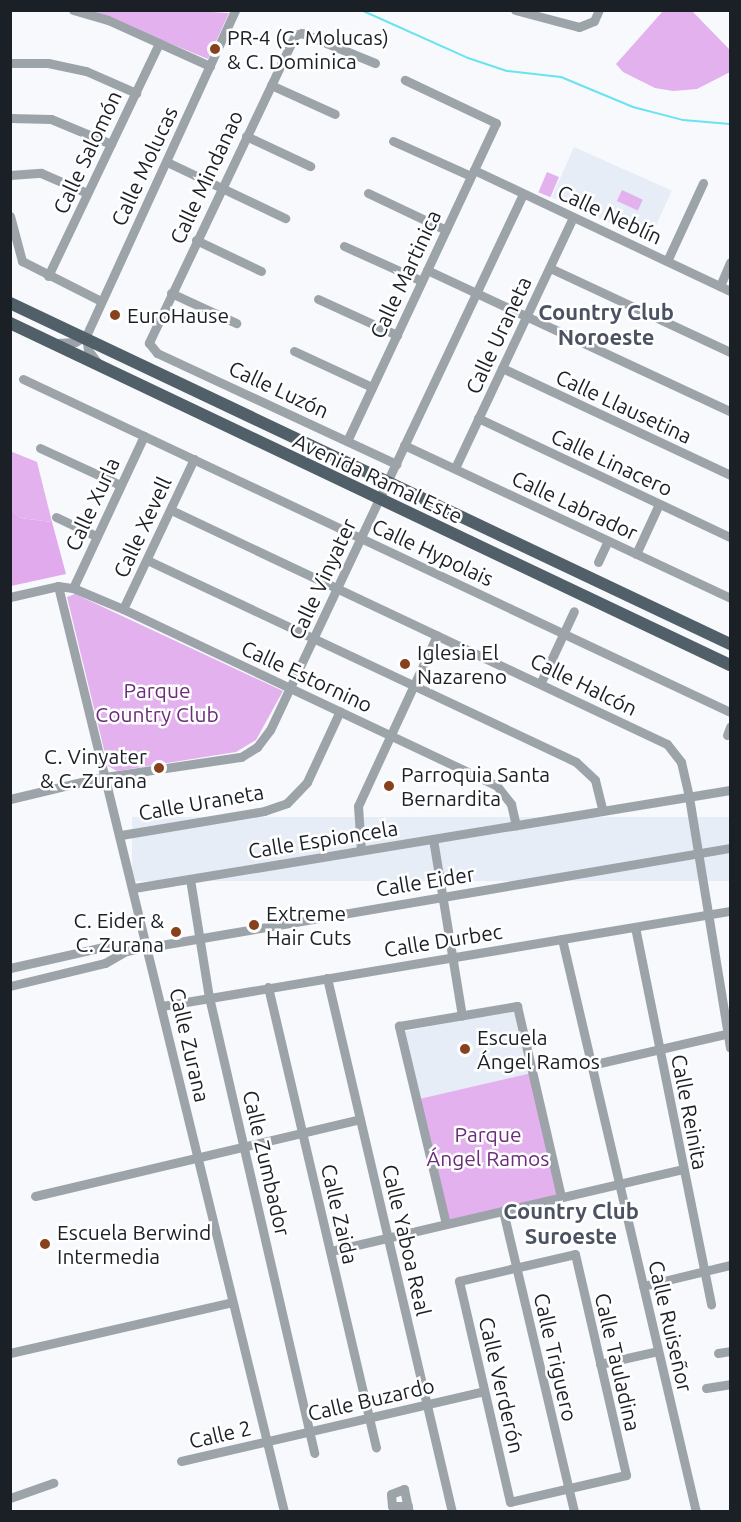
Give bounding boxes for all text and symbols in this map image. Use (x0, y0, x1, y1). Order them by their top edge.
place label: PR-4 (C. Molucas) & C. Dominica (227, 24, 389, 74)
marker: PR-4 (C. Molucas) & C. Dominica (208, 42, 222, 56)
street label: Calle Salomón (47, 86, 127, 218)
street label: Calle Molucas (105, 102, 183, 230)
street label: Calle Mindanao (164, 106, 248, 248)
street label: Calle Neblín (554, 179, 666, 249)
street label: Calle Martinica (364, 206, 446, 342)
street label: Calle Uraneta (460, 272, 536, 398)
district label: Country Club Noroeste (538, 298, 674, 350)
place label: EuroHause (127, 302, 229, 328)
marker: EuroHause (108, 308, 122, 322)
street label: Calle Luzón (225, 355, 333, 423)
street label: Calle Llausetina (552, 364, 696, 448)
street label: Calle Linacero (547, 423, 677, 501)
street label: Avenida Ramal Este (289, 428, 467, 528)
street label: Calle Xurla (59, 453, 125, 555)
street label: Calle Labrador (508, 465, 642, 545)
street label: Calle Xevell (108, 473, 176, 581)
street label: Calle Hypolais (368, 513, 498, 591)
street label: Calle Vinyater (283, 514, 361, 644)
street label: Calle Estornino (237, 635, 377, 717)
place label: Iglesia El Nazareno (417, 639, 507, 689)
street label: Calle Halcón (526, 647, 642, 721)
marker: Iglesia El Nazareno (398, 657, 412, 671)
park label: Parque Country Club (95, 677, 219, 727)
place label: C. Vinyater & C. Zurana (40, 743, 147, 793)
marker: C. Vinyater & C. Zurana (152, 761, 166, 775)
place label: Parroquia Santa Bernardita (401, 761, 550, 811)
street label: Calle Uraneta (136, 779, 266, 825)
marker: Parroquia Santa Bernardita (382, 779, 396, 793)
street label: Calle Espioncela (246, 815, 400, 863)
street label: Calle Eider (374, 861, 476, 901)
place label: Extreme Hair Cuts (266, 900, 351, 950)
place label: C. Eider & C. Zurana (73, 907, 164, 957)
marker: Extreme Hair Cuts (247, 918, 261, 932)
street label: Calle Durbec (382, 918, 504, 962)
marker: C. Eider & C. Zurana (169, 925, 183, 939)
street label: Calle Zurana (165, 985, 215, 1105)
place label: Escuela Ángel Ramos (477, 1024, 600, 1074)
marker: Escuela Ángel Ramos (458, 1042, 472, 1056)
street label: Calle Reinita (666, 1052, 714, 1172)
street label: Calle Zumbador (238, 1088, 296, 1238)
park label: Parque Ángel Ramos (427, 1121, 549, 1171)
street label: Calle Zaida (316, 1161, 364, 1267)
street label: Calle Yaboa Real (377, 1162, 437, 1318)
district label: Country Club Suroeste (503, 1197, 639, 1248)
place label: Escuela Berwind Intermedia (57, 1219, 211, 1269)
marker: Escuela Berwind Intermedia (38, 1237, 52, 1251)
street label: Calle Ruiseñor (644, 1258, 698, 1394)
street label: Calle Triguero (529, 1290, 583, 1424)
street label: Calle Tauladina (590, 1290, 646, 1434)
street label: Calle Verderón (474, 1314, 530, 1456)
street label: Calle Buzardo (305, 1372, 437, 1426)
street label: Calle 2 (187, 1415, 253, 1453)

